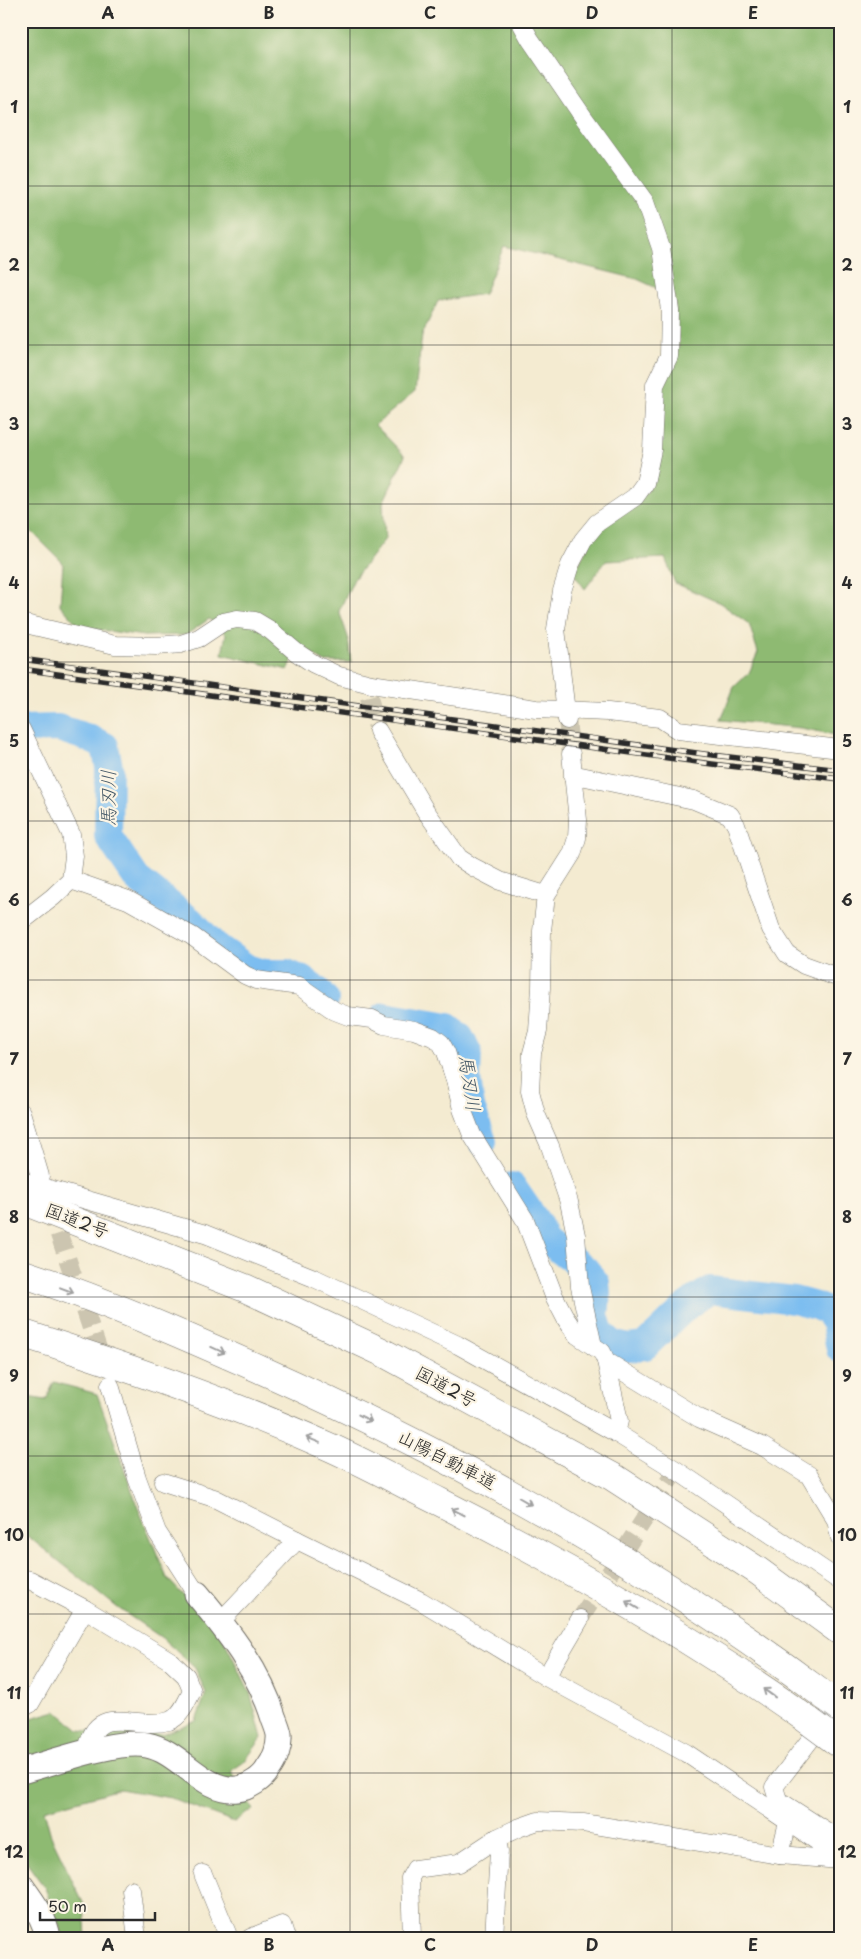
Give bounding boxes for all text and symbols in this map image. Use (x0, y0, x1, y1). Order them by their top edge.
text: A (102, 0, 115, 24)
text: B (264, 0, 275, 24)
text: C (424, 0, 436, 24)
text: D (586, 0, 598, 24)
text: E (748, 0, 758, 24)
text: 1 (10, 94, 18, 118)
text: 1 (843, 94, 851, 118)
text: 2 (8, 252, 20, 276)
text: 2 (841, 252, 853, 276)
text: 3 (9, 411, 19, 435)
text: 3 (842, 411, 852, 435)
text: 4 (9, 570, 20, 594)
text: 4 (842, 570, 853, 594)
text: 5 (9, 728, 19, 752)
text: 5 (842, 728, 852, 752)
water label: 馬刃川 (93, 769, 121, 827)
text: 6 (8, 887, 20, 911)
text: 6 (841, 887, 853, 911)
text: 7 (9, 1046, 19, 1070)
text: 7 (842, 1046, 852, 1070)
water label: 馬刃川 (453, 1053, 489, 1113)
street label: 国道2号 (42, 1195, 114, 1244)
text: 8 (9, 1204, 19, 1228)
text: 8 (842, 1204, 852, 1228)
one-way arrow (59, 1286, 74, 1295)
one-way arrow (210, 1346, 225, 1356)
street label: 国道2号 (411, 1358, 483, 1413)
text: 9 (9, 1363, 19, 1387)
text: 9 (842, 1363, 852, 1387)
one-way arrow (358, 1413, 373, 1423)
street label: 山陽自動車道 (393, 1422, 502, 1495)
one-way arrow (306, 1435, 321, 1444)
one-way arrow (518, 1497, 532, 1507)
one-way arrow (451, 1507, 466, 1517)
text: 10 (4, 1522, 24, 1546)
text: 10 (837, 1522, 857, 1546)
one-way arrow (626, 1600, 640, 1610)
text: 11 (7, 1680, 21, 1704)
text: 11 (840, 1680, 854, 1704)
one-way arrow (762, 1688, 776, 1698)
text: 12 (5, 1839, 23, 1863)
text: 12 (838, 1839, 856, 1863)
scale bar (40, 1889, 155, 1921)
text: 50 m (48, 1894, 87, 1917)
text: A (102, 1932, 115, 1956)
text: B (264, 1932, 275, 1956)
text: C (424, 1932, 436, 1956)
text: D (586, 1932, 598, 1956)
text: E (748, 1932, 758, 1956)

